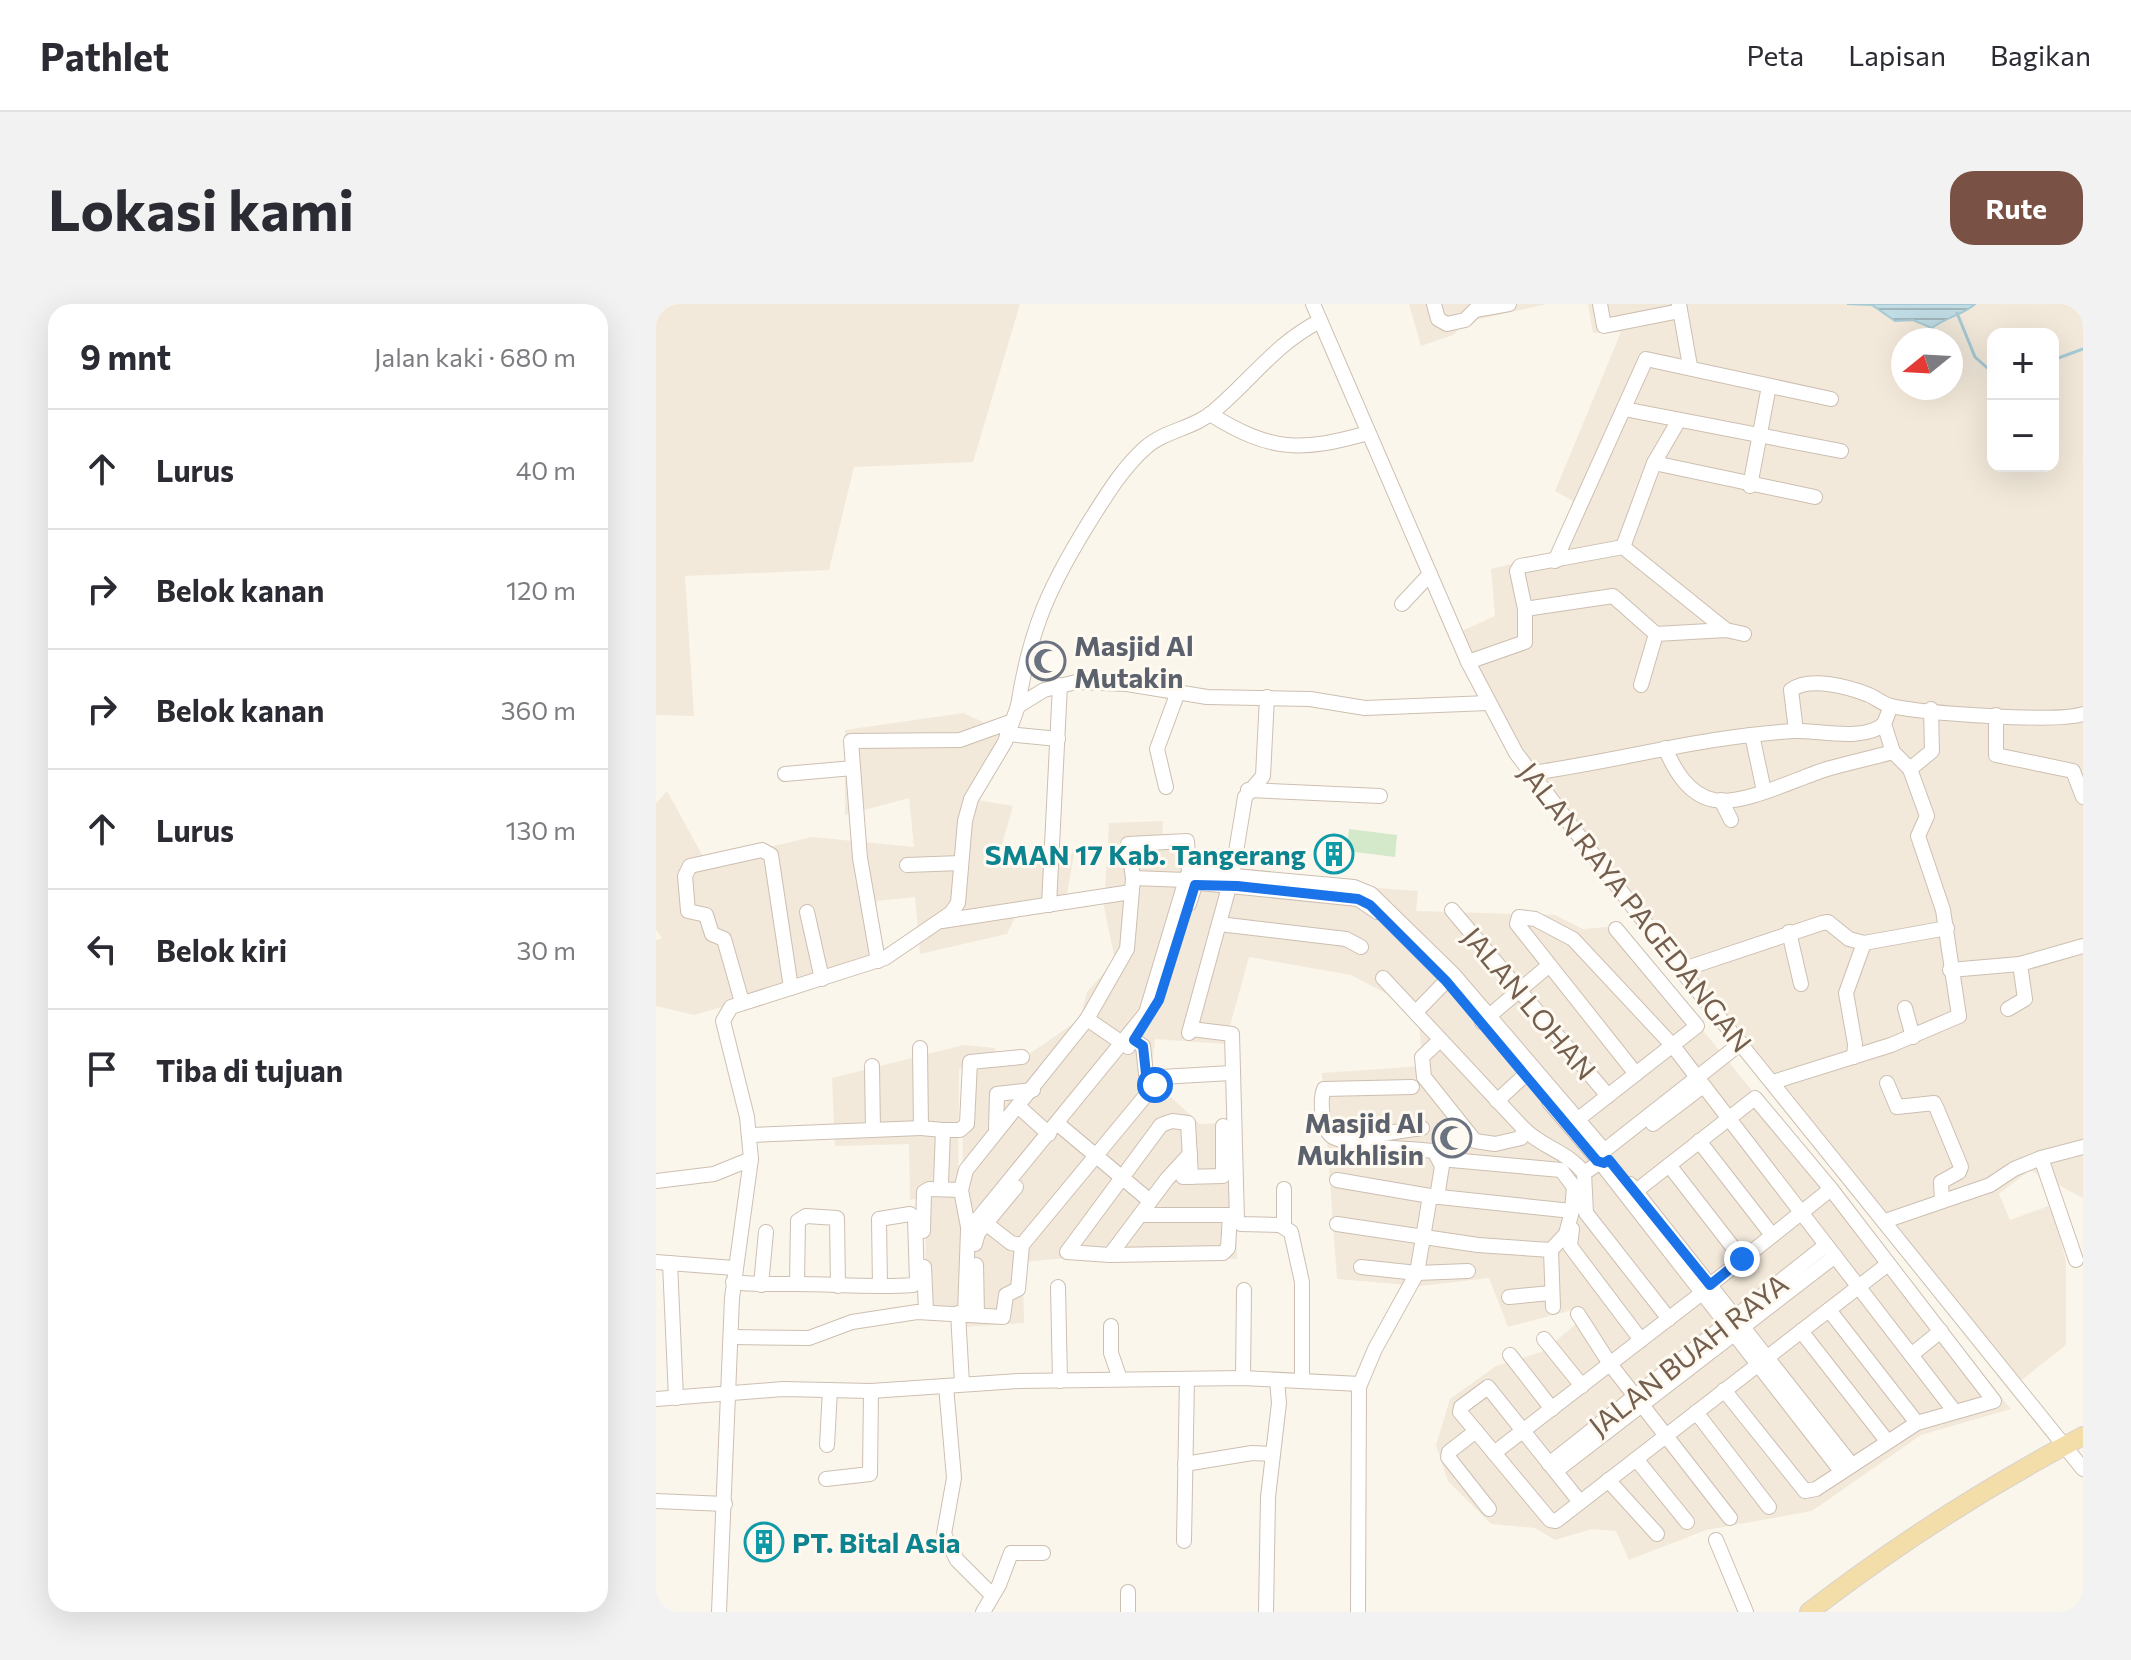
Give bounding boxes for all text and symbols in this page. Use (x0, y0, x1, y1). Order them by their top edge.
text: Pathlet (40, 32, 169, 79)
text: Peta (1746, 38, 1804, 72)
text: Lapisan (1848, 38, 1946, 72)
text: Bagikan (1990, 38, 2091, 72)
button: Rute (1950, 171, 2083, 245)
text: Lokasi kami (48, 174, 354, 243)
north arrow (1891, 328, 1963, 400)
map controls (1987, 328, 2059, 472)
button: + (1987, 328, 2059, 400)
text: 9 mnt (80, 335, 171, 377)
text: Jalan kaki · 680 m (374, 341, 576, 372)
button: − (1987, 400, 2059, 472)
icon: ahead (80, 447, 124, 491)
text: Lurus (156, 451, 234, 488)
text: 40 m (516, 454, 576, 485)
icon: right (80, 567, 124, 611)
text: Belok kanan (156, 571, 324, 608)
text: 120 m (506, 574, 576, 605)
place label: Masjid Al Mutakin (1074, 628, 1194, 694)
mosque icon: Masjid Al Mutakin (1025, 640, 1067, 682)
icon: right (80, 687, 124, 731)
text: Belok kanan (156, 691, 324, 728)
text: 360 m (501, 694, 576, 725)
street label: JALAN RAYA PAGEDANGAN (1512, 755, 1760, 1059)
icon: ahead (80, 807, 124, 851)
text: Lurus (156, 811, 234, 848)
text: 130 m (505, 814, 576, 845)
building icon: SMAN 17 Kab. Tangerang (1313, 833, 1355, 875)
place label: SMAN 17 Kab. Tangerang (985, 837, 1306, 871)
street label: JALAN LOHAN (1456, 920, 1604, 1086)
icon: left (80, 927, 124, 971)
text: Belok kiri (156, 931, 287, 968)
text: 30 m (517, 934, 576, 965)
icon: arrive (80, 1047, 124, 1091)
text: Tiba di tujuan (156, 1051, 343, 1088)
route start (1137, 1067, 1173, 1103)
place label: Masjid Al Mukhlisin (1296, 1105, 1424, 1171)
mosque icon: Masjid Al Mukhlisin (1431, 1117, 1473, 1159)
route end (1724, 1241, 1760, 1277)
street label: JALAN BUAH RAYA (1582, 1266, 1794, 1442)
building icon: PT. Bital Asia (743, 1521, 785, 1563)
place label: PT. Bital Asia (792, 1525, 960, 1559)

